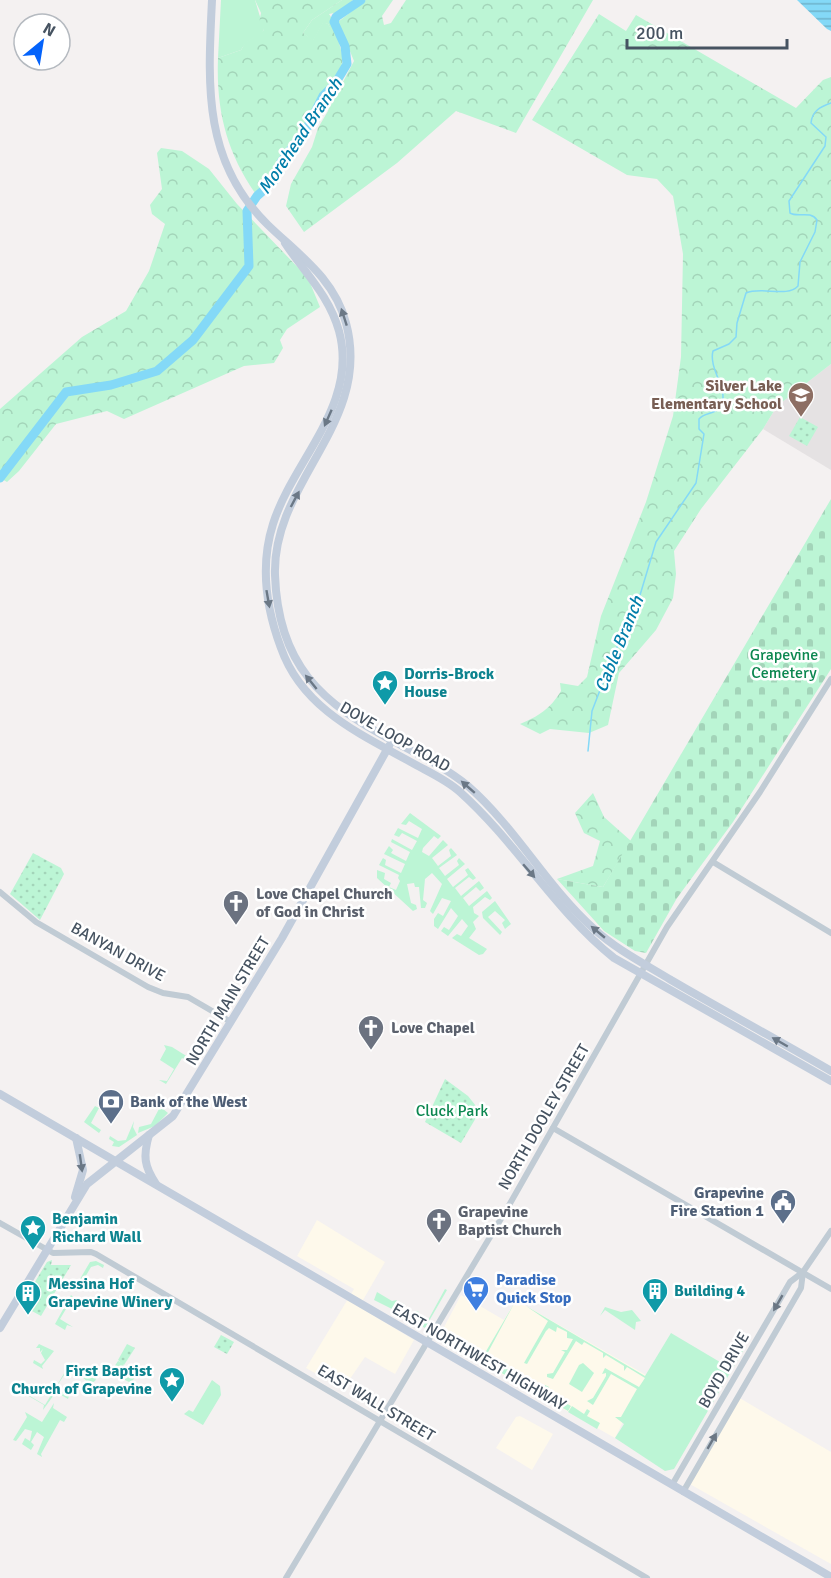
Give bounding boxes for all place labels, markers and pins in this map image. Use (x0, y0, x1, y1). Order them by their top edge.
place label: Silver Lake Elementary School (651, 376, 782, 414)
school or university icon: Silver Lake Elementary School (786, 380, 816, 418)
place label: Dorris-Brock House (404, 664, 495, 702)
place icon: Dorris-Brock House (370, 668, 400, 706)
place label: Love Chapel Church of God in Christ (256, 884, 393, 922)
church icon: Love Chapel Church of God in Christ (221, 888, 251, 926)
church icon: Love Chapel (356, 1013, 386, 1051)
place label: Love Chapel (391, 1018, 475, 1038)
bank icon: Bank of the West (96, 1087, 126, 1125)
place label: Bank of the West (130, 1092, 247, 1112)
place label: Grapevine Fire Station 1 (670, 1183, 764, 1221)
public building icon: Grapevine Fire Station 1 (768, 1187, 798, 1225)
place label: Grapevine Baptist Church (458, 1202, 562, 1240)
church icon: Grapevine Baptist Church (424, 1206, 454, 1244)
place label: Benjamin Richard Wall (52, 1209, 141, 1247)
place icon: Benjamin Richard Wall (18, 1213, 48, 1251)
place label: Paradise Quick Stop (496, 1270, 572, 1308)
place label: Messina Hof Grapevine Winery (48, 1274, 172, 1312)
supermarket icon: Paradise Quick Stop (461, 1274, 491, 1312)
building icon: Building 4 (640, 1276, 670, 1314)
building icon: Messina Hof Grapevine Winery (13, 1278, 43, 1316)
place label: Building 4 (674, 1281, 746, 1301)
place label: First Baptist Church of Grapevine (11, 1361, 152, 1399)
place icon: First Baptist Church of Grapevine (157, 1365, 187, 1403)

